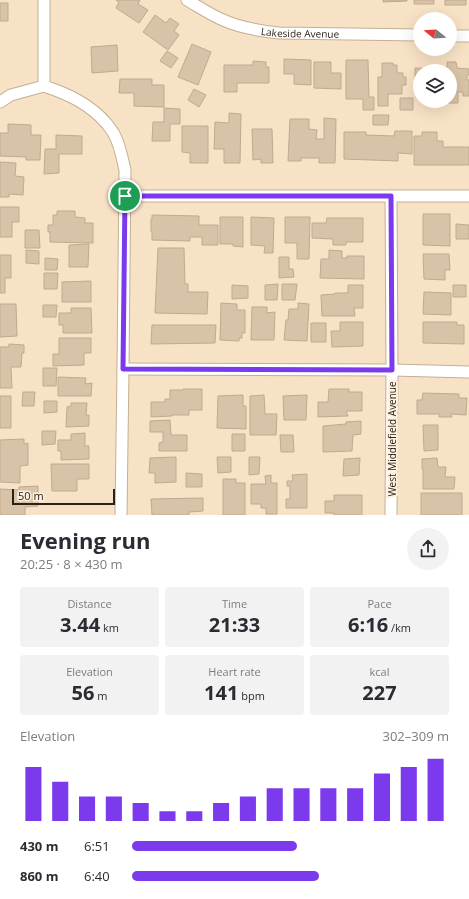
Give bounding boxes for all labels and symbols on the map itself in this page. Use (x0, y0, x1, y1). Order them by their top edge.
north arrow (413, 12, 457, 56)
street label: Lakeside Avenue (260, 24, 340, 41)
pin (108, 179, 142, 213)
street label: West Middlefield Avenue (385, 381, 399, 497)
scale bar (12, 487, 115, 506)

